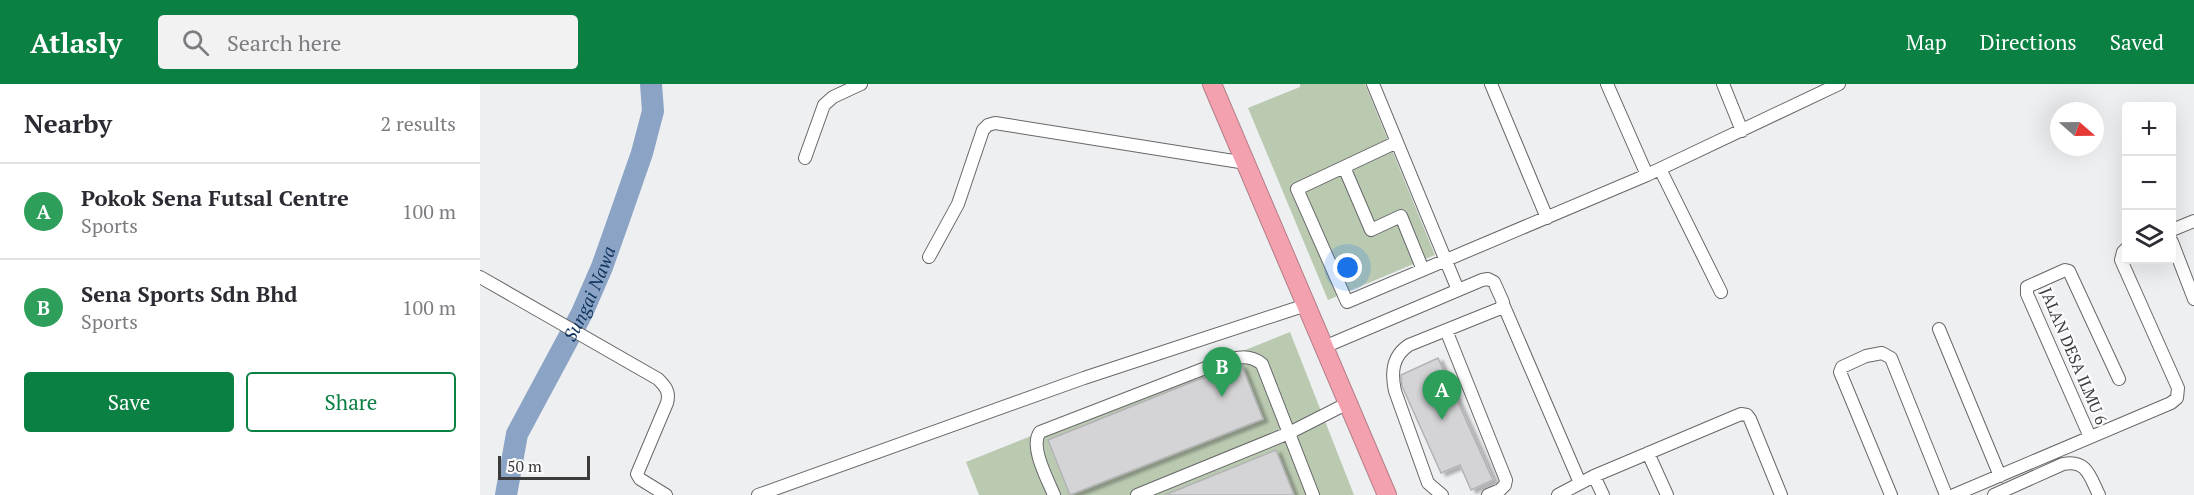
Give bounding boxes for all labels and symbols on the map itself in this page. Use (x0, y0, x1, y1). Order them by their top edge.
north arrow (2050, 102, 2104, 156)
water label: Sungai Nawa (557, 243, 620, 345)
your location (1333, 253, 1362, 282)
street label: JALAN DESA ILMU 6 (2035, 284, 2113, 428)
pin: B (1202, 348, 1242, 397)
pin: A (1422, 370, 1462, 420)
scale bar (498, 453, 590, 480)

